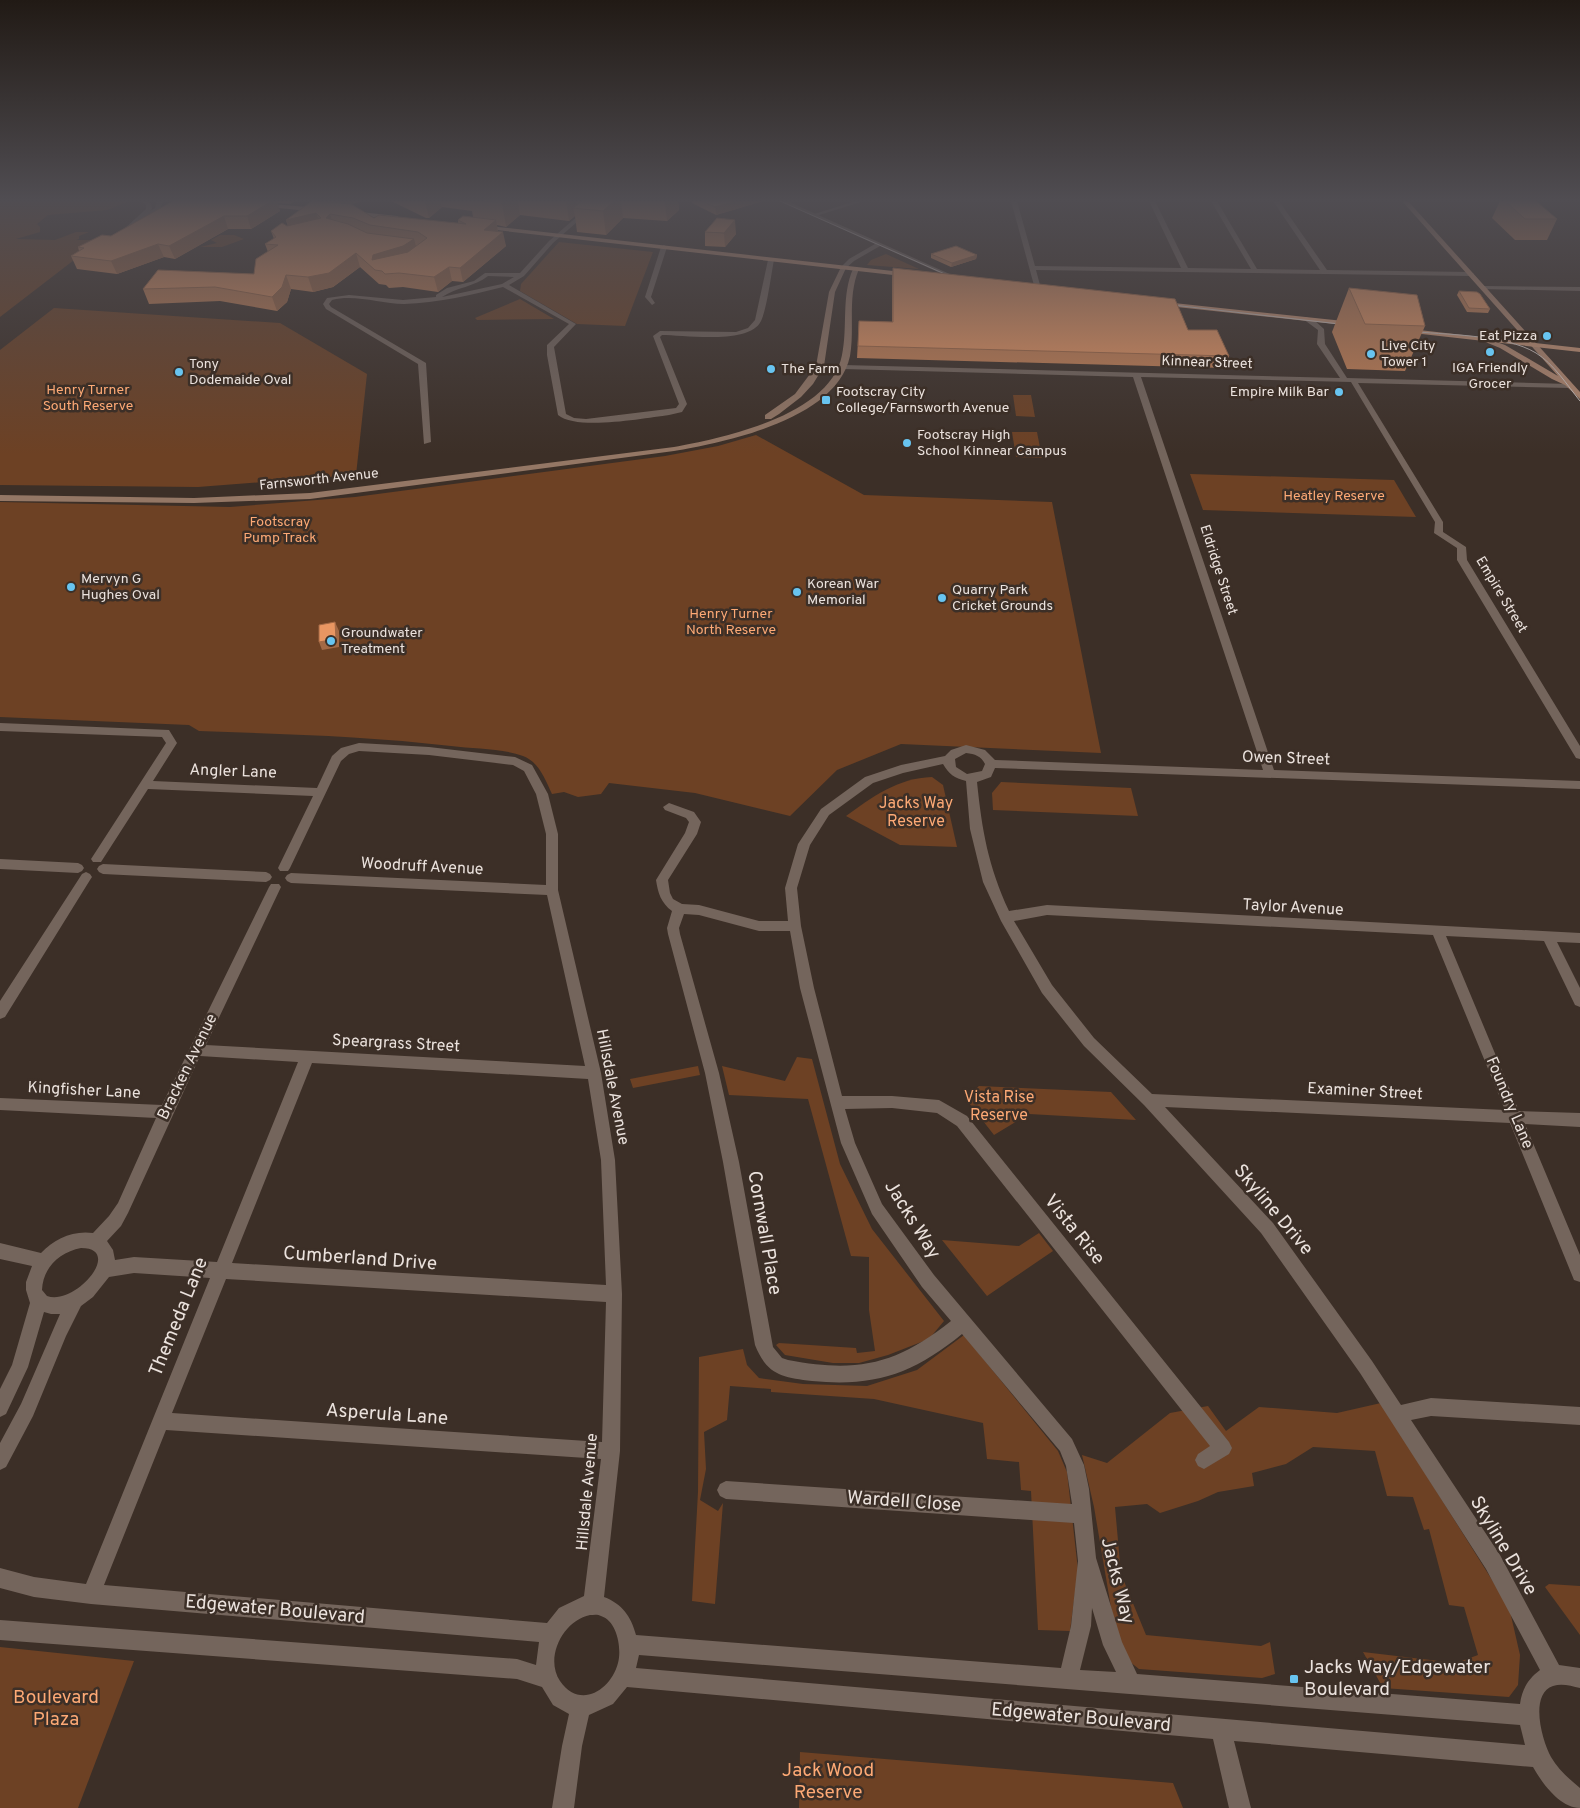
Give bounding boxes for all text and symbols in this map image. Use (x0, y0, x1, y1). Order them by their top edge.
place label: Eat Pizza (1479, 328, 1537, 345)
marker: Eat Pizza (1541, 330, 1553, 342)
place label: Live City Tower 1 (1381, 338, 1435, 371)
marker: IGA Friendly Grocer (1484, 346, 1496, 358)
marker: Live City Tower 1 (1365, 348, 1377, 360)
street label: Kinnear Street (1161, 353, 1253, 373)
place label: Tony Dodemaide Oval (189, 356, 292, 389)
place label: IGA Friendly Grocer (1452, 360, 1528, 393)
place label: The Farm (781, 361, 840, 378)
marker: The Farm (765, 363, 777, 375)
marker: Tony Dodemaide Oval (173, 366, 185, 378)
park label: Henry Turner South Reserve (43, 382, 133, 415)
place label: Footscray City College/Farnsworth Avenue (836, 384, 1009, 417)
place label: Empire Milk Bar (1230, 384, 1330, 401)
marker: Empire Milk Bar (1333, 386, 1345, 398)
marker: Footscray City College/Farnsworth Avenue (820, 394, 832, 406)
place label: Footscray High School Kinnear Campus (917, 427, 1067, 460)
marker: Footscray High School Kinnear Campus (901, 437, 913, 449)
street label: Farnsworth Avenue (259, 465, 379, 495)
park label: Heatley Reserve (1283, 488, 1385, 505)
park label: Footscray Pump Track (243, 514, 317, 547)
street label: Eldridge Street (1195, 523, 1241, 617)
street label: Empire Street (1471, 554, 1531, 636)
place label: Mervyn G Hughes Oval (81, 571, 160, 604)
place label: Korean War Memorial (807, 576, 880, 609)
marker: Mervyn G Hughes Oval (65, 581, 77, 593)
place label: Quarry Park Cricket Grounds (952, 582, 1053, 615)
marker: Korean War Memorial (791, 586, 803, 598)
marker: Quarry Park Cricket Grounds (936, 592, 948, 604)
park label: Henry Turner North Reserve (686, 606, 776, 639)
place label: Groundwater Treatment (341, 625, 423, 658)
marker: Groundwater Treatment (325, 635, 337, 647)
street label: Owen Street (1241, 747, 1331, 771)
street label: Angler Lane (189, 760, 277, 784)
park label: Jacks Way Reserve (879, 794, 953, 832)
street label: Woodruff Avenue (360, 854, 484, 880)
street label: Taylor Avenue (1242, 895, 1344, 921)
street label: Bracken Avenue (154, 1011, 222, 1123)
street label: Hillsdale Avenue (591, 1027, 633, 1147)
street label: Speargrass Street (332, 1031, 460, 1057)
street label: Foundry Lane (1481, 1054, 1537, 1152)
street label: Kingfisher Lane (27, 1078, 141, 1104)
street label: Examiner Street (1307, 1079, 1423, 1105)
park label: Vista Rise Reserve (964, 1088, 1034, 1126)
street label: Skyline Drive (1228, 1159, 1318, 1261)
street label: Cornwall Place (741, 1169, 787, 1297)
street label: Jacks Way (878, 1176, 946, 1264)
street label: Vista Rise (1038, 1190, 1110, 1270)
street label: Cumberland Drive (282, 1242, 438, 1276)
street label: Themeda Lane (144, 1254, 214, 1380)
street label: Asperula Lane (325, 1399, 449, 1431)
street label: Hillsdale Avenue (573, 1432, 603, 1552)
street label: Wardell Close (846, 1486, 962, 1518)
street label: Skyline Drive (1464, 1492, 1542, 1600)
street label: Jacks Way (1095, 1535, 1139, 1627)
street label: Edgewater Boulevard (184, 1590, 366, 1630)
place label: Jacks Way/Edgewater Boulevard (1304, 1656, 1491, 1702)
marker: Jacks Way/Edgewater Boulevard (1288, 1673, 1300, 1685)
park label: Boulevard Plaza (13, 1686, 99, 1732)
street label: Edgewater Boulevard (990, 1698, 1172, 1738)
park label: Jack Wood Reserve (782, 1759, 874, 1805)

